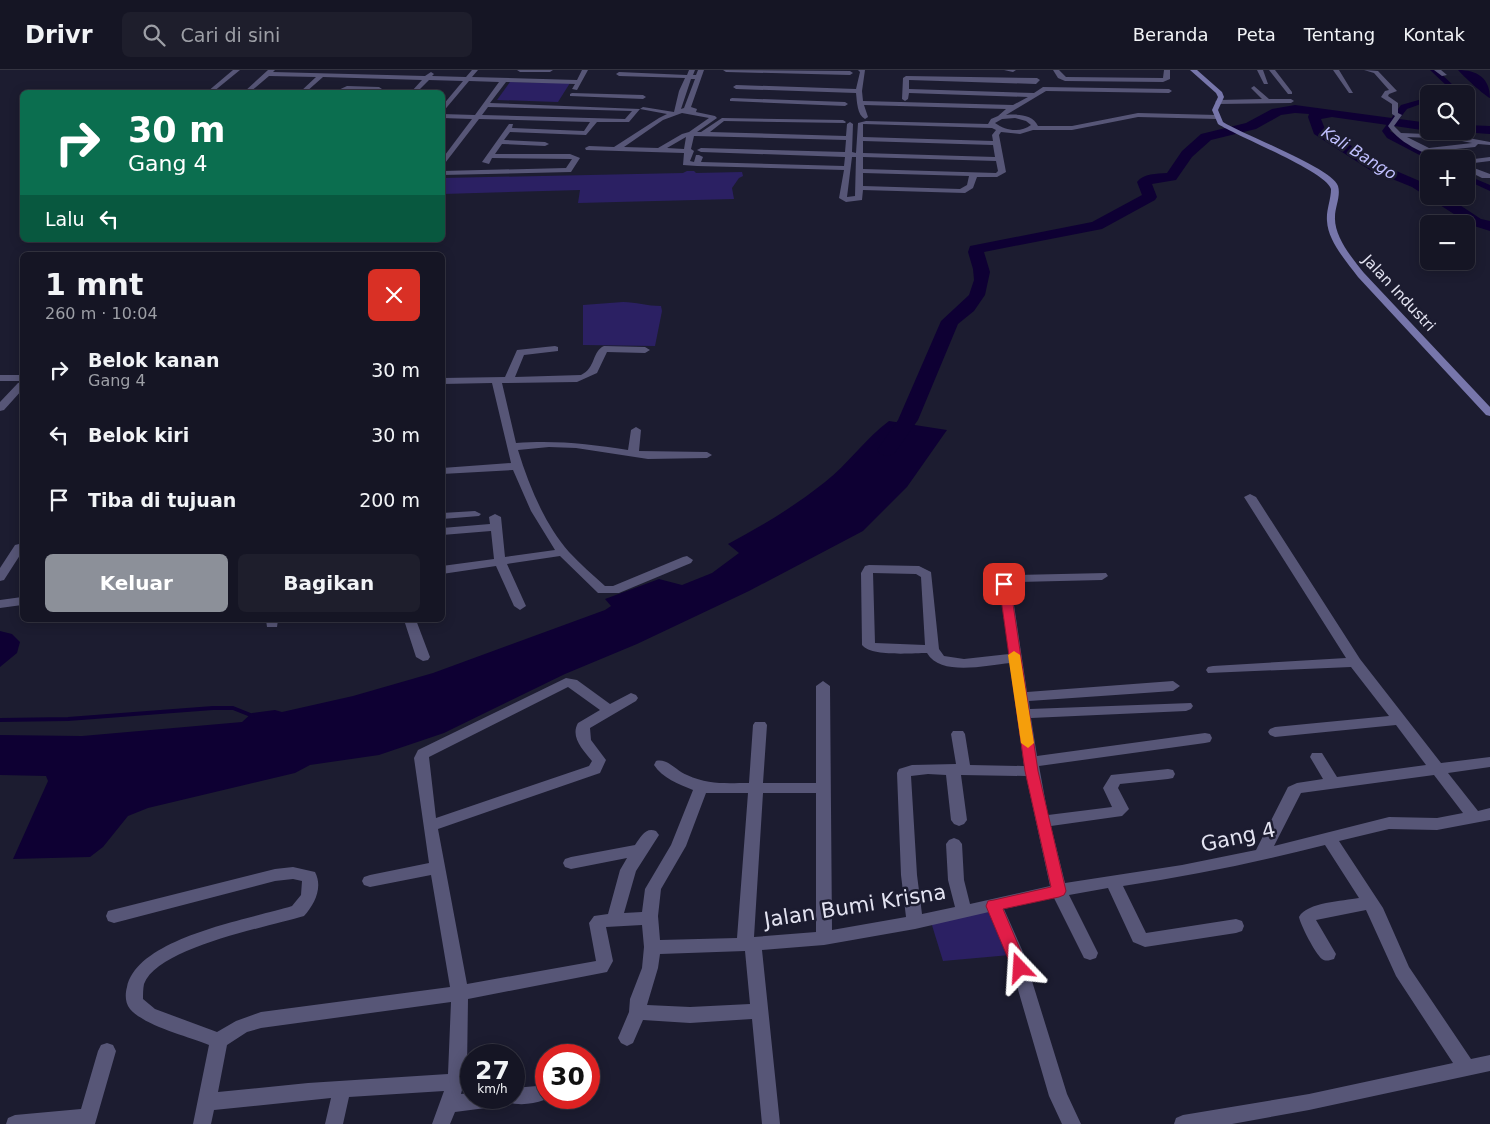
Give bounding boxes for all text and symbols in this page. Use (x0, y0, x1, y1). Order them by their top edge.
search box (122, 12, 472, 57)
text: Drivr (25, 21, 92, 49)
icon: search (140, 21, 168, 49)
text: Cari di sini (180, 24, 280, 46)
text: Beranda (1133, 24, 1208, 45)
text: Peta (1236, 24, 1276, 45)
text: Tentang (1304, 24, 1375, 45)
text: Kontak (1403, 24, 1465, 45)
map controls (1420, 85, 1475, 270)
button: search (1420, 85, 1475, 140)
icon: right (45, 110, 110, 175)
text: 30 m (128, 110, 225, 150)
water label: Kali Bango (1318, 123, 1400, 184)
button: + (1420, 150, 1475, 205)
text: Gang 4 (128, 151, 207, 176)
icon: left (95, 205, 123, 233)
text: Lalu (45, 208, 85, 230)
button: − (1420, 215, 1475, 270)
street label: Jalan Industri (1358, 250, 1439, 335)
text: 1 mnt (45, 267, 143, 302)
button: close (368, 269, 420, 321)
text: 260 m · 10:04 (45, 304, 158, 323)
text: Belok kanan (88, 349, 220, 371)
icon: right (45, 356, 73, 384)
text: 30 m (371, 359, 420, 381)
text: Gang 4 (88, 371, 146, 390)
icon: left (45, 421, 73, 449)
text: Belok kiri (88, 424, 189, 446)
text: 30 m (371, 424, 420, 446)
icon: arrive (45, 486, 73, 514)
text: Tiba di tujuan (88, 489, 236, 511)
text: 200 m (359, 489, 420, 511)
button: Keluar (45, 554, 228, 612)
button: Bagikan (238, 554, 420, 612)
pin (983, 563, 1025, 605)
icon: arrive (990, 570, 1018, 598)
street label: Gang 4 (1198, 817, 1278, 857)
street label: Jalan Bumi Krisna (760, 880, 948, 933)
position arrow (993, 941, 1045, 993)
speed limit sign: 30 (535, 1044, 600, 1109)
text: 27 (475, 1056, 510, 1085)
text: km/h (477, 1082, 508, 1096)

